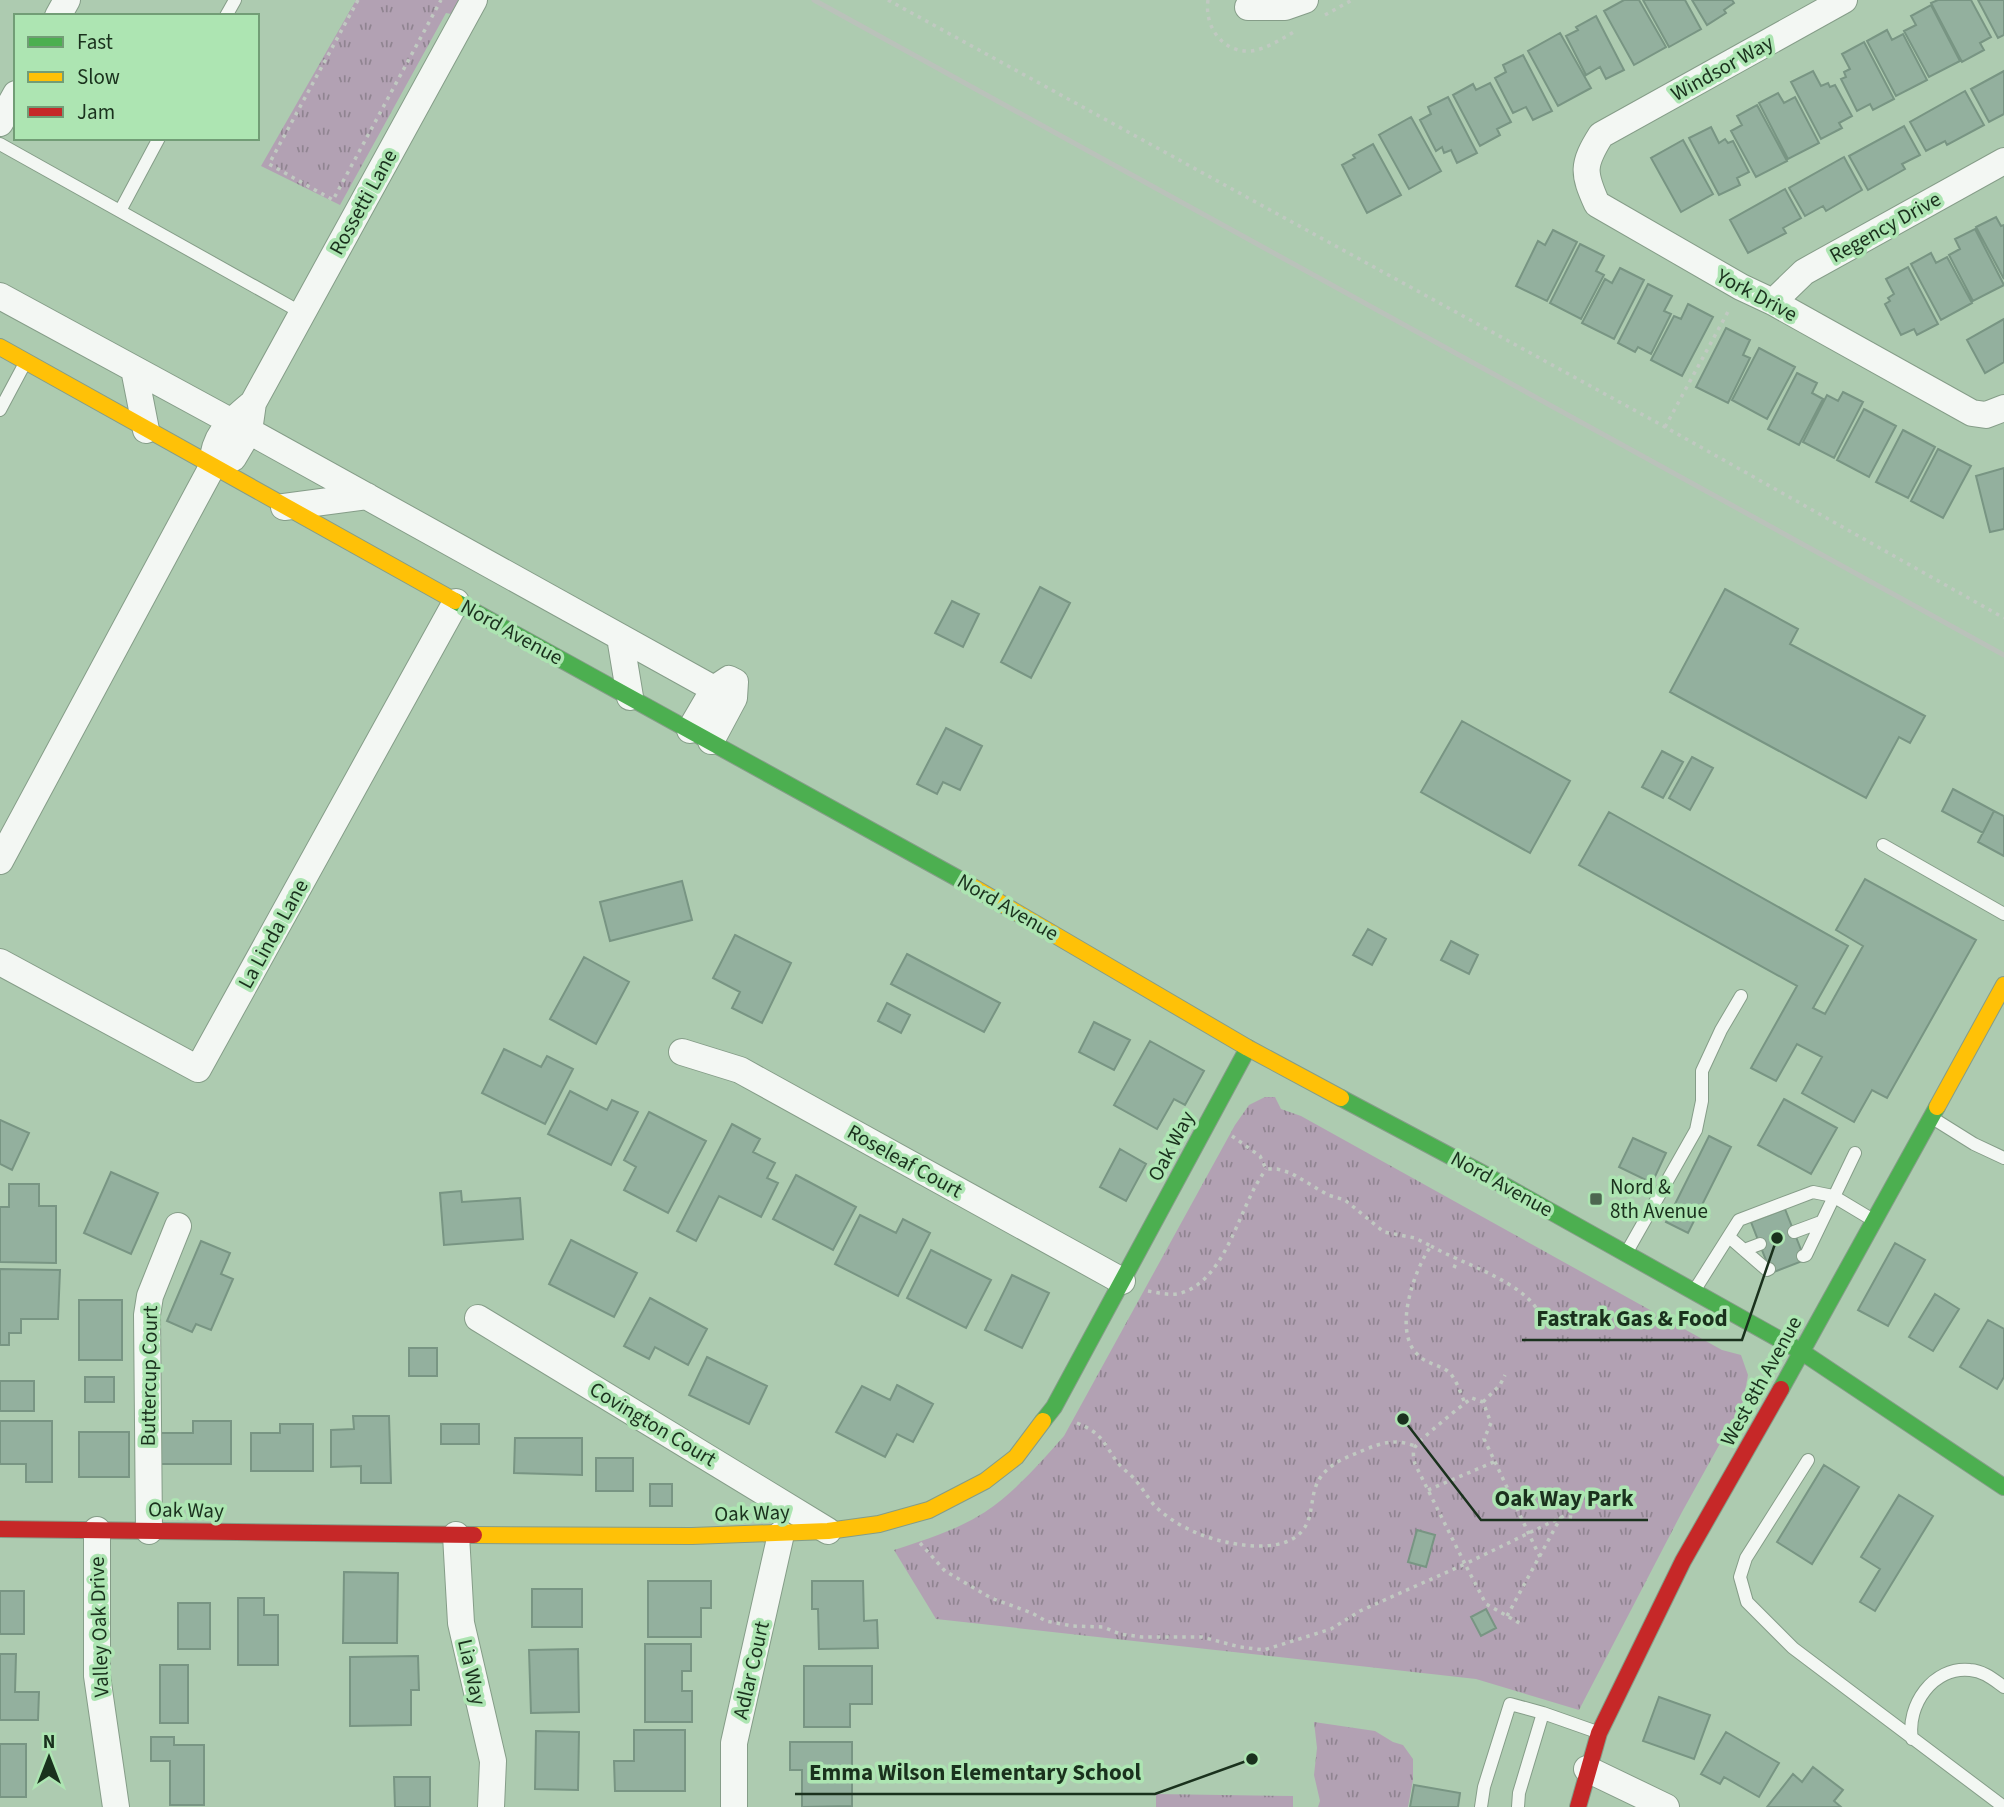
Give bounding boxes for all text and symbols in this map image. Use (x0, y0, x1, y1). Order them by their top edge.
legend (14, 14, 259, 140)
text: Fast (77, 27, 113, 57)
street label: Windsor Way (1665, 27, 1779, 109)
text: Slow (77, 62, 120, 92)
text: Jam (77, 97, 115, 127)
street label: Rossetti Lane (322, 144, 404, 260)
street label: Regency Drive (1824, 184, 1946, 270)
street label: York Drive (1710, 261, 1803, 329)
street label: Nord Avenue (455, 592, 569, 672)
street label: Nord Avenue (952, 866, 1064, 948)
street label: La Linda Lane (231, 874, 315, 994)
street label: Oak Way (1140, 1105, 1202, 1186)
street label: Roseleaf Court (842, 1117, 968, 1205)
street label: Nord Avenue (1445, 1144, 1559, 1224)
place label: Nord & 8th Avenue (1610, 1172, 1708, 1226)
marker: Nord & 8th Avenue (1588, 1191, 1604, 1207)
callout: Fastrak Gas & Food (1522, 1296, 1742, 1340)
text: Fastrak Gas & Food (1536, 1302, 1728, 1335)
street label: Buttercup Court (133, 1305, 165, 1447)
street label: West 8th Avenue (1713, 1311, 1809, 1451)
street label: Covington Court (584, 1374, 722, 1474)
callout: Oak Way Park (1481, 1476, 1648, 1520)
text: Oak Way Park (1494, 1482, 1634, 1515)
street label: Oak Way (148, 1494, 224, 1526)
street label: Oak Way (714, 1497, 791, 1529)
street label: Valley Oak Drive (82, 1556, 116, 1698)
street label: Adlar Court (725, 1618, 777, 1722)
street label: Lia Way (450, 1636, 494, 1708)
north arrow (14, 1723, 84, 1793)
text: N (43, 1729, 55, 1756)
callout: Emma Wilson Elementary School (795, 1750, 1155, 1794)
text: Emma Wilson Elementary School (809, 1756, 1141, 1789)

